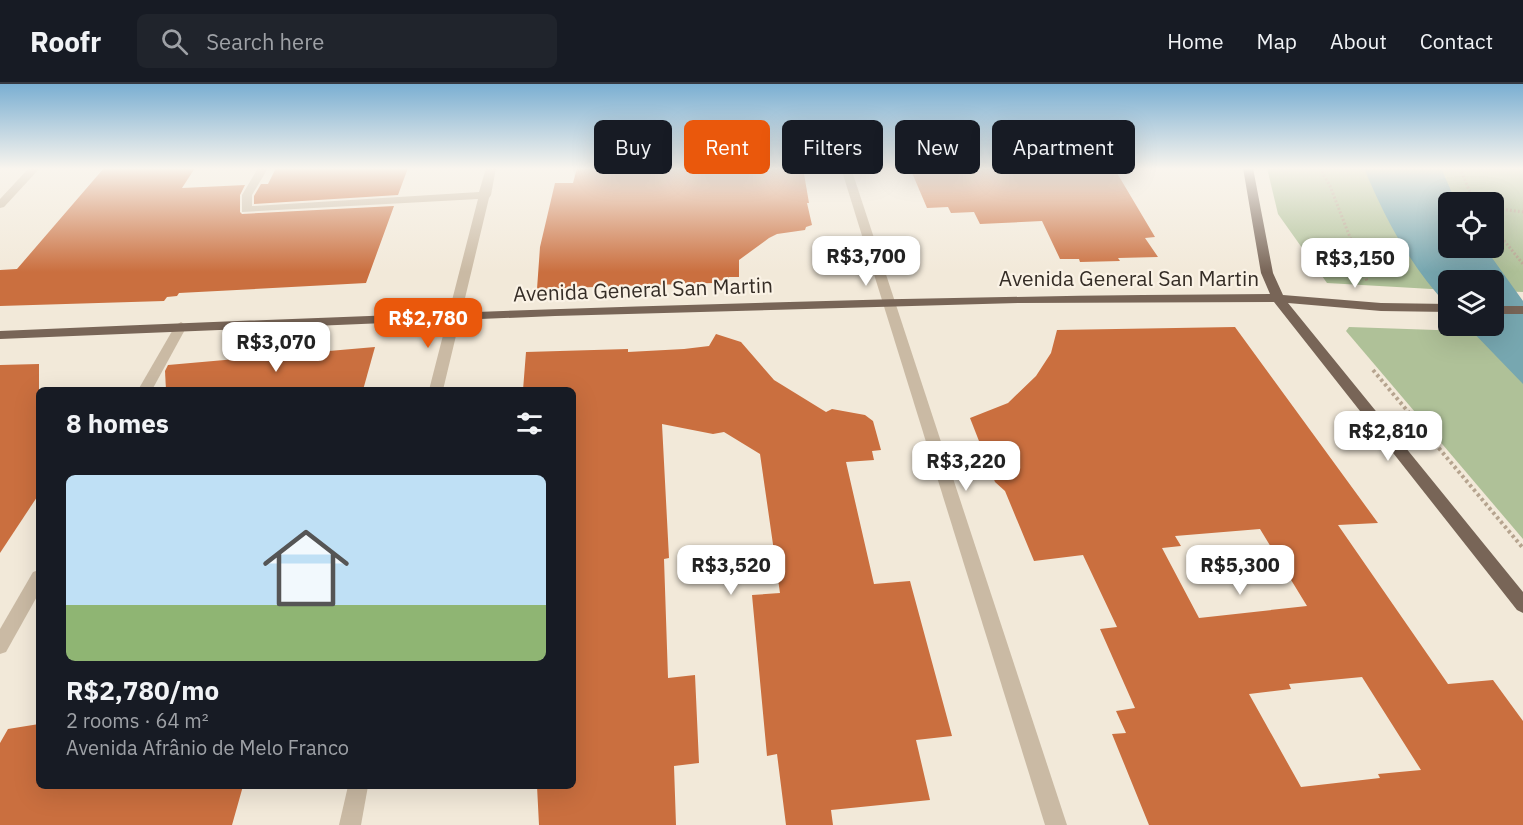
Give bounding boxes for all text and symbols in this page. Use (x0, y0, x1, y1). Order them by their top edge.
search box (137, 14, 557, 68)
text: Roofr (30, 23, 101, 60)
icon: search (158, 25, 191, 58)
text: Search here (206, 27, 324, 56)
text: Home (1167, 27, 1224, 55)
text: Map (1257, 27, 1297, 55)
text: About (1330, 27, 1387, 55)
text: Contact (1420, 27, 1493, 55)
chip: Buy (594, 120, 672, 174)
chip: Rent (684, 120, 770, 174)
chip: Filters (782, 120, 883, 174)
chip: New (895, 120, 980, 174)
chip: Apartment (992, 120, 1135, 174)
map controls (1438, 192, 1504, 336)
button: locate (1438, 192, 1504, 258)
pin: R$3,700 (811, 236, 921, 287)
pin: R$3,150 (1300, 238, 1410, 289)
text: R$3,700 (826, 242, 906, 269)
text: R$3,150 (1315, 244, 1395, 271)
street label: Avenida General San Martin (999, 264, 1259, 292)
street label: Avenida General San Martin (512, 270, 774, 308)
button: layers (1438, 270, 1504, 336)
pin: R$2,780 (373, 298, 483, 349)
text: R$2,780 (388, 304, 468, 331)
pin: R$3,070 (221, 322, 331, 373)
text: R$3,070 (236, 328, 316, 355)
text: 8 homes (66, 406, 169, 440)
icon: filters (513, 407, 546, 440)
pin: R$2,810 (1333, 411, 1443, 462)
text: R$2,810 (1348, 417, 1428, 444)
pin: R$3,220 (911, 441, 1021, 492)
text: R$3,220 (926, 447, 1006, 474)
icon: home (252, 514, 360, 622)
pin: R$3,520 (676, 545, 786, 596)
pin: R$5,300 (1185, 545, 1295, 596)
text: R$3,520 (691, 551, 771, 578)
text: R$5,300 (1200, 551, 1280, 578)
text: R$2,780/mo (66, 673, 219, 707)
text: 2 rooms · 64 m² (66, 707, 209, 734)
text: Avenida Afrânio de Melo Franco (66, 734, 349, 761)

